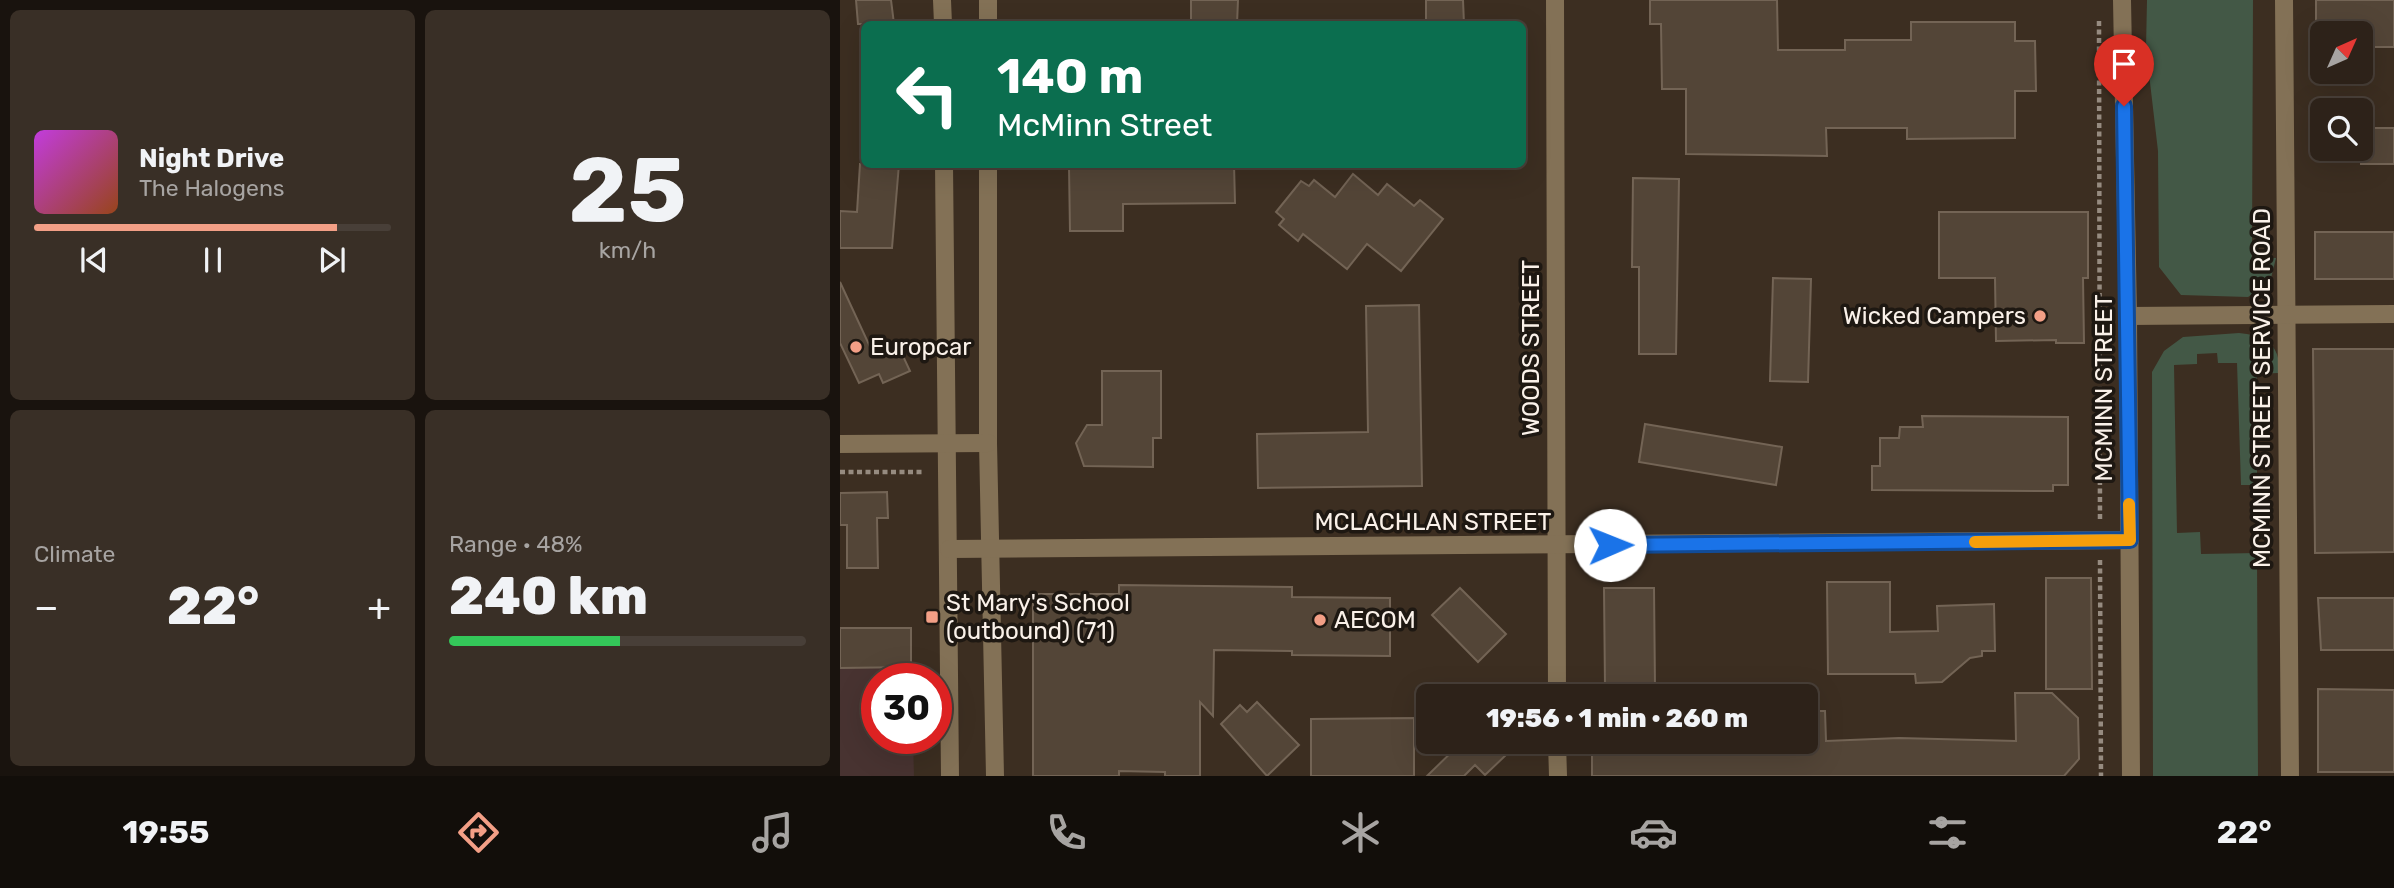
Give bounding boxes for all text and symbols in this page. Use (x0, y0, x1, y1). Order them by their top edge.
north arrow (2310, 21, 2373, 84)
map controls (2310, 21, 2373, 161)
pin (2094, 34, 2154, 106)
icon: arrive (2105, 45, 2143, 83)
text: 140 m (997, 47, 1143, 105)
icon: left (882, 49, 973, 140)
button: search (2310, 98, 2373, 161)
text: McMinn Street (997, 106, 1212, 144)
text: 25 (569, 136, 686, 244)
text: Night Drive (139, 143, 284, 174)
text: The Halogens (139, 174, 285, 202)
street label: MCMINN STREET SERVICE ROAD (2248, 208, 2276, 568)
text: km/h (599, 236, 656, 264)
icon: previous (75, 241, 113, 279)
icon: pause (194, 241, 232, 279)
icon: next (313, 241, 351, 279)
street label: WOODS STREET (1517, 260, 1545, 436)
street label: MCMINN STREET (2090, 294, 2118, 482)
place label: Wicked Campers (1843, 302, 2026, 330)
marker: Wicked Campers (2032, 308, 2048, 324)
place label: Europcar (870, 333, 971, 361)
marker: Europcar (848, 339, 864, 355)
street label: MCLACHLAN STREET (1315, 508, 1552, 536)
position arrow (1573, 508, 1647, 582)
text: Range · 48% (449, 530, 583, 558)
text: Climate (34, 540, 115, 568)
text: 240 km (449, 565, 648, 627)
text: 22° (167, 575, 259, 637)
text: − (34, 584, 59, 630)
text: + (367, 584, 391, 630)
place label: St Mary's School (outbound) (71) (946, 589, 1130, 645)
place label: AECOM (1334, 606, 1416, 634)
marker: St Mary's School (outbound) (71) (924, 609, 940, 625)
marker: AECOM (1312, 612, 1328, 628)
speed limit sign: 30 (861, 663, 952, 754)
text: 19:56 · 1 min · 260 m (1486, 703, 1748, 734)
icon: directions (454, 808, 503, 857)
icon: music (748, 808, 797, 857)
icon: phone (1042, 808, 1091, 857)
icon: climate (1336, 808, 1385, 857)
icon: car (1629, 808, 1678, 857)
icon: filters (1923, 808, 1972, 857)
text: 19:55 (122, 813, 209, 851)
text: 22° (2217, 813, 2272, 851)

